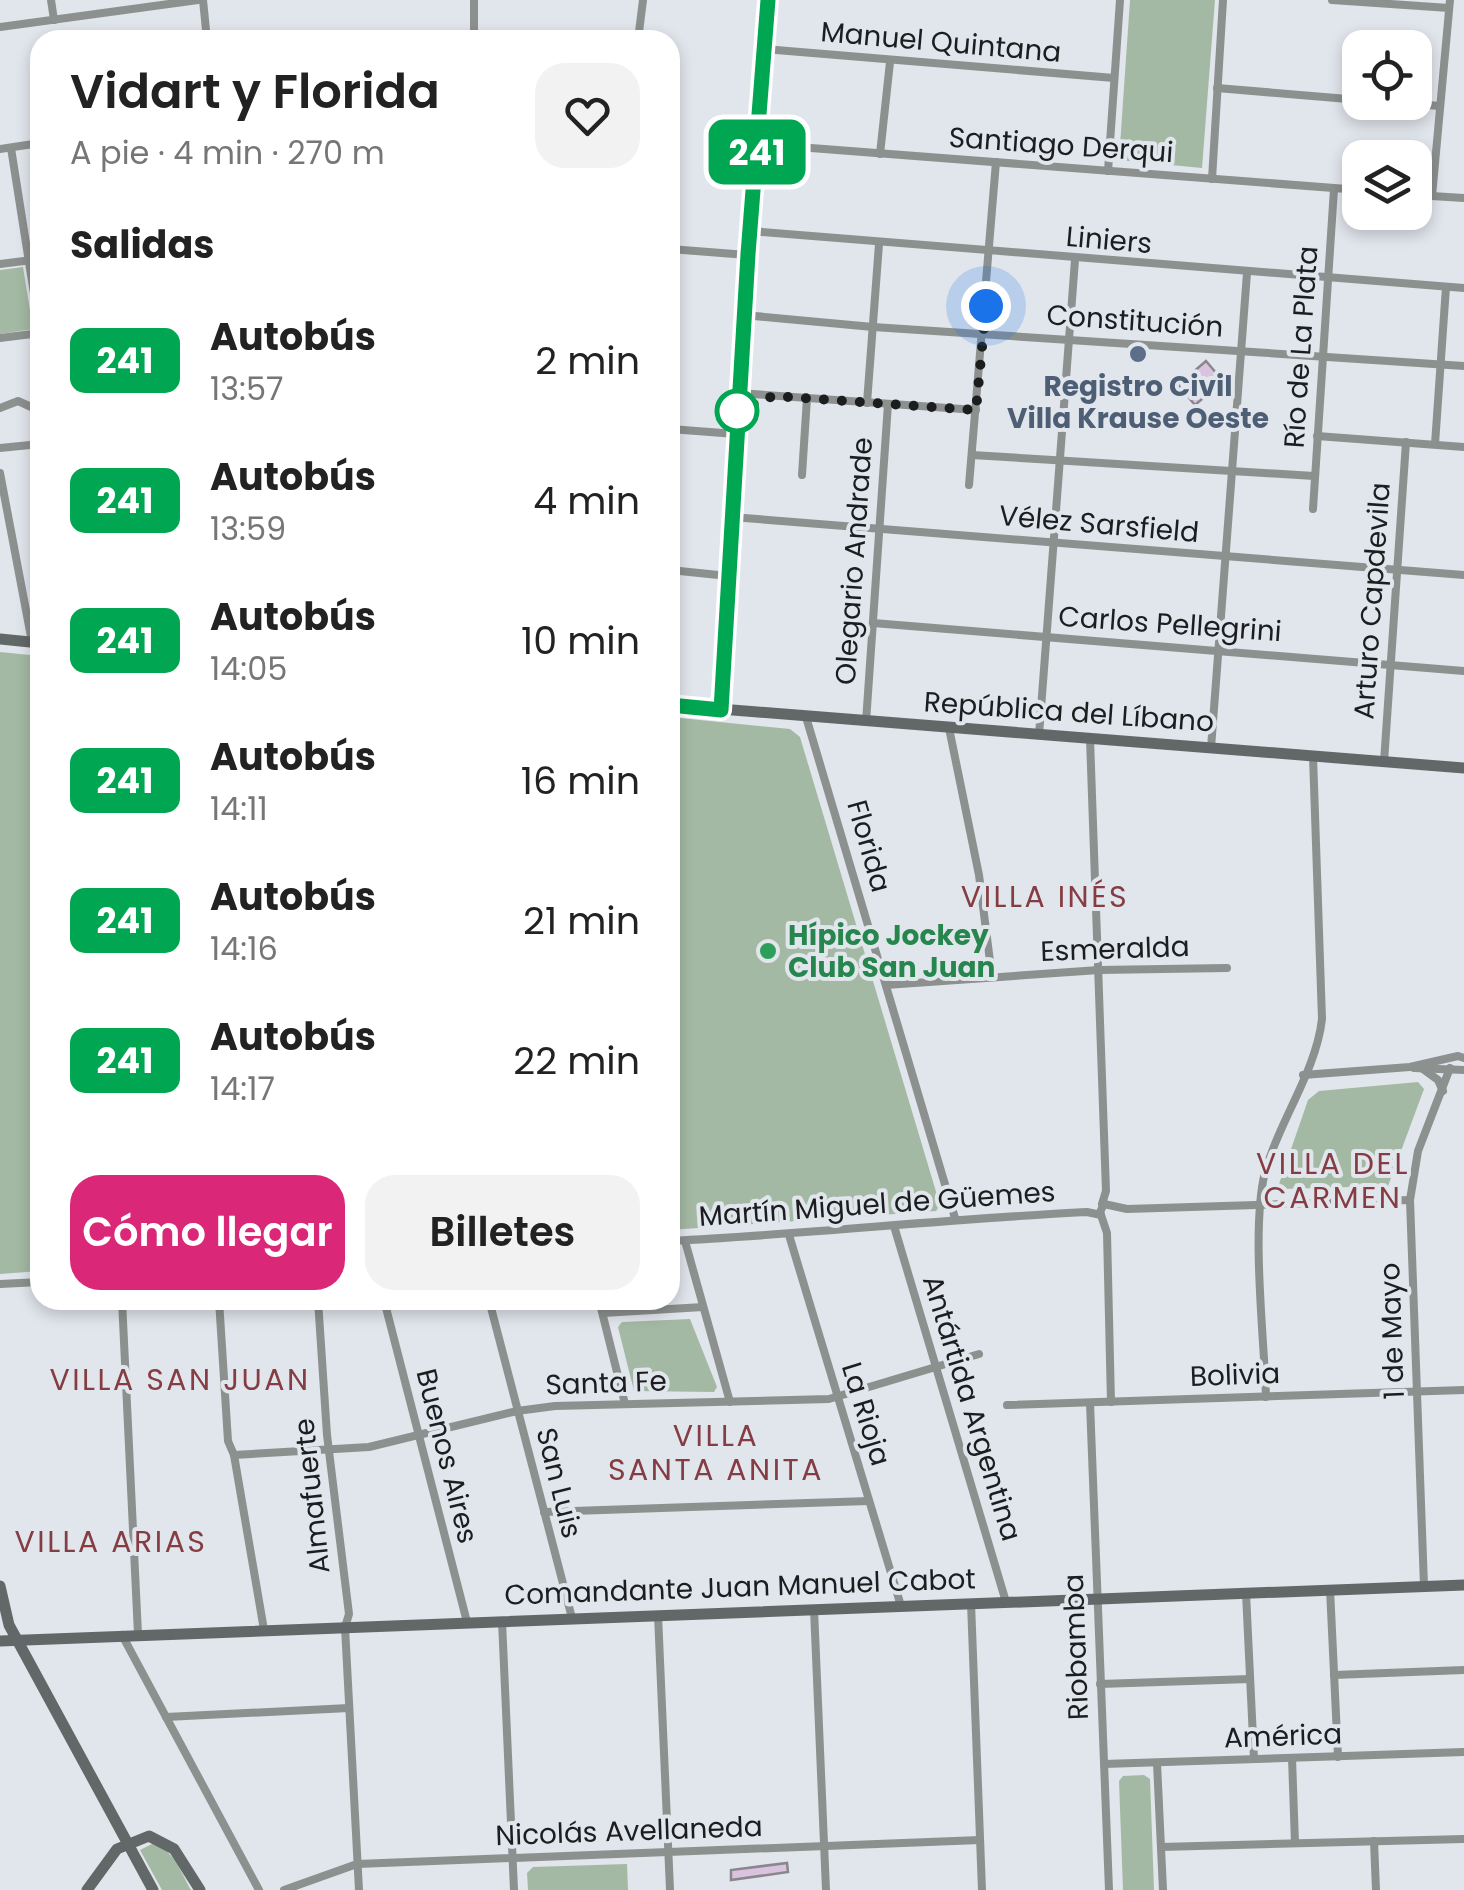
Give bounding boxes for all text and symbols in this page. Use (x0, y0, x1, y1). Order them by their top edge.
street label: Manuel Quintana (819, 12, 1063, 72)
map controls (1342, 30, 1432, 230)
button: locate (1342, 30, 1432, 120)
text: Vidart y Florida (70, 58, 440, 125)
button: heart (535, 63, 640, 168)
street label: Santiago Derqui (947, 118, 1175, 172)
line badge: 241 (700, 120, 814, 184)
text: 241 (729, 128, 785, 177)
text: A pie · 4 min · 270 m (70, 130, 385, 175)
button: layers (1342, 140, 1432, 230)
street label: Liniers (1064, 217, 1154, 263)
text: Salidas (70, 218, 214, 271)
street label: Río de La Plata (1274, 245, 1328, 449)
your location (961, 281, 1011, 331)
street label: Constitución (1045, 295, 1225, 347)
text: Autobús (210, 310, 376, 363)
text: 2 min (535, 334, 640, 387)
text: 241 (97, 336, 153, 385)
marker: Registro Civil Villa Krause Oeste (1127, 343, 1149, 365)
text: 13:57 (210, 366, 283, 411)
place label: Registro Civil Villa Krause Oeste (1007, 367, 1269, 438)
unlabelled marker (716, 390, 758, 432)
street label: Olegario Andrade (826, 436, 882, 686)
text: Autobús (210, 450, 376, 503)
text: 4 min (533, 474, 640, 527)
text: 241 (97, 476, 153, 525)
street label: Arturo Capdevila (1344, 481, 1400, 721)
street label: Vélez Sarsfield (997, 496, 1201, 552)
text: 13:59 (210, 506, 286, 551)
text: Autobús (210, 590, 376, 643)
street label: Carlos Pellegrini (1057, 597, 1283, 651)
text: 10 min (521, 614, 640, 667)
text: 241 (97, 616, 153, 665)
text: 14:05 (210, 646, 287, 691)
street label: República del Líbano (923, 682, 1215, 742)
text: Autobús (210, 730, 376, 783)
text: 16 min (521, 754, 640, 807)
text: 241 (97, 756, 153, 805)
text: 14:11 (210, 786, 268, 831)
street label: Florida (837, 795, 901, 897)
text: Autobús (210, 870, 376, 923)
district label: VILLA INÉS (961, 875, 1129, 918)
text: 21 min (523, 894, 640, 947)
text: 241 (97, 896, 153, 945)
place label: Hípico Jockey Club San Juan (788, 916, 995, 987)
text: 14:16 (210, 926, 278, 971)
street label: Esmeralda (1040, 927, 1190, 971)
marker: Hípico Jockey Club San Juan (757, 940, 779, 962)
text: Autobús (210, 1010, 376, 1063)
text: 22 min (513, 1034, 640, 1087)
text: 241 (97, 1036, 153, 1085)
text: 14:17 (210, 1066, 275, 1111)
district label: VILLA DEL CARMEN (1256, 1142, 1410, 1219)
street label: Martín Miguel de Güemes (697, 1172, 1057, 1236)
button: Cómo llegar (70, 1175, 345, 1290)
button: Billetes (365, 1175, 640, 1290)
street label: 1 de Mayo (1370, 1262, 1414, 1400)
street label: Antártida Argentina (913, 1270, 1031, 1546)
street label: Bolivia (1189, 1354, 1281, 1396)
district label: VILLA SAN JUAN (49, 1358, 311, 1401)
street label: La Rioja (832, 1358, 900, 1470)
street label: Santa Fe (545, 1361, 667, 1405)
street label: Buenos Aires (406, 1365, 488, 1547)
district label: VILLA SANTA ANITA (608, 1414, 824, 1491)
street label: Almafuerte (284, 1416, 340, 1576)
street label: San Luis (526, 1424, 592, 1542)
district label: VILLA ARIAS (15, 1520, 207, 1563)
street label: Comandante Juan Manuel Cabot (504, 1559, 976, 1615)
street label: Riobamba (1054, 1573, 1098, 1721)
street label: América (1223, 1714, 1343, 1758)
street label: Nicolás Avellaneda (495, 1807, 763, 1855)

